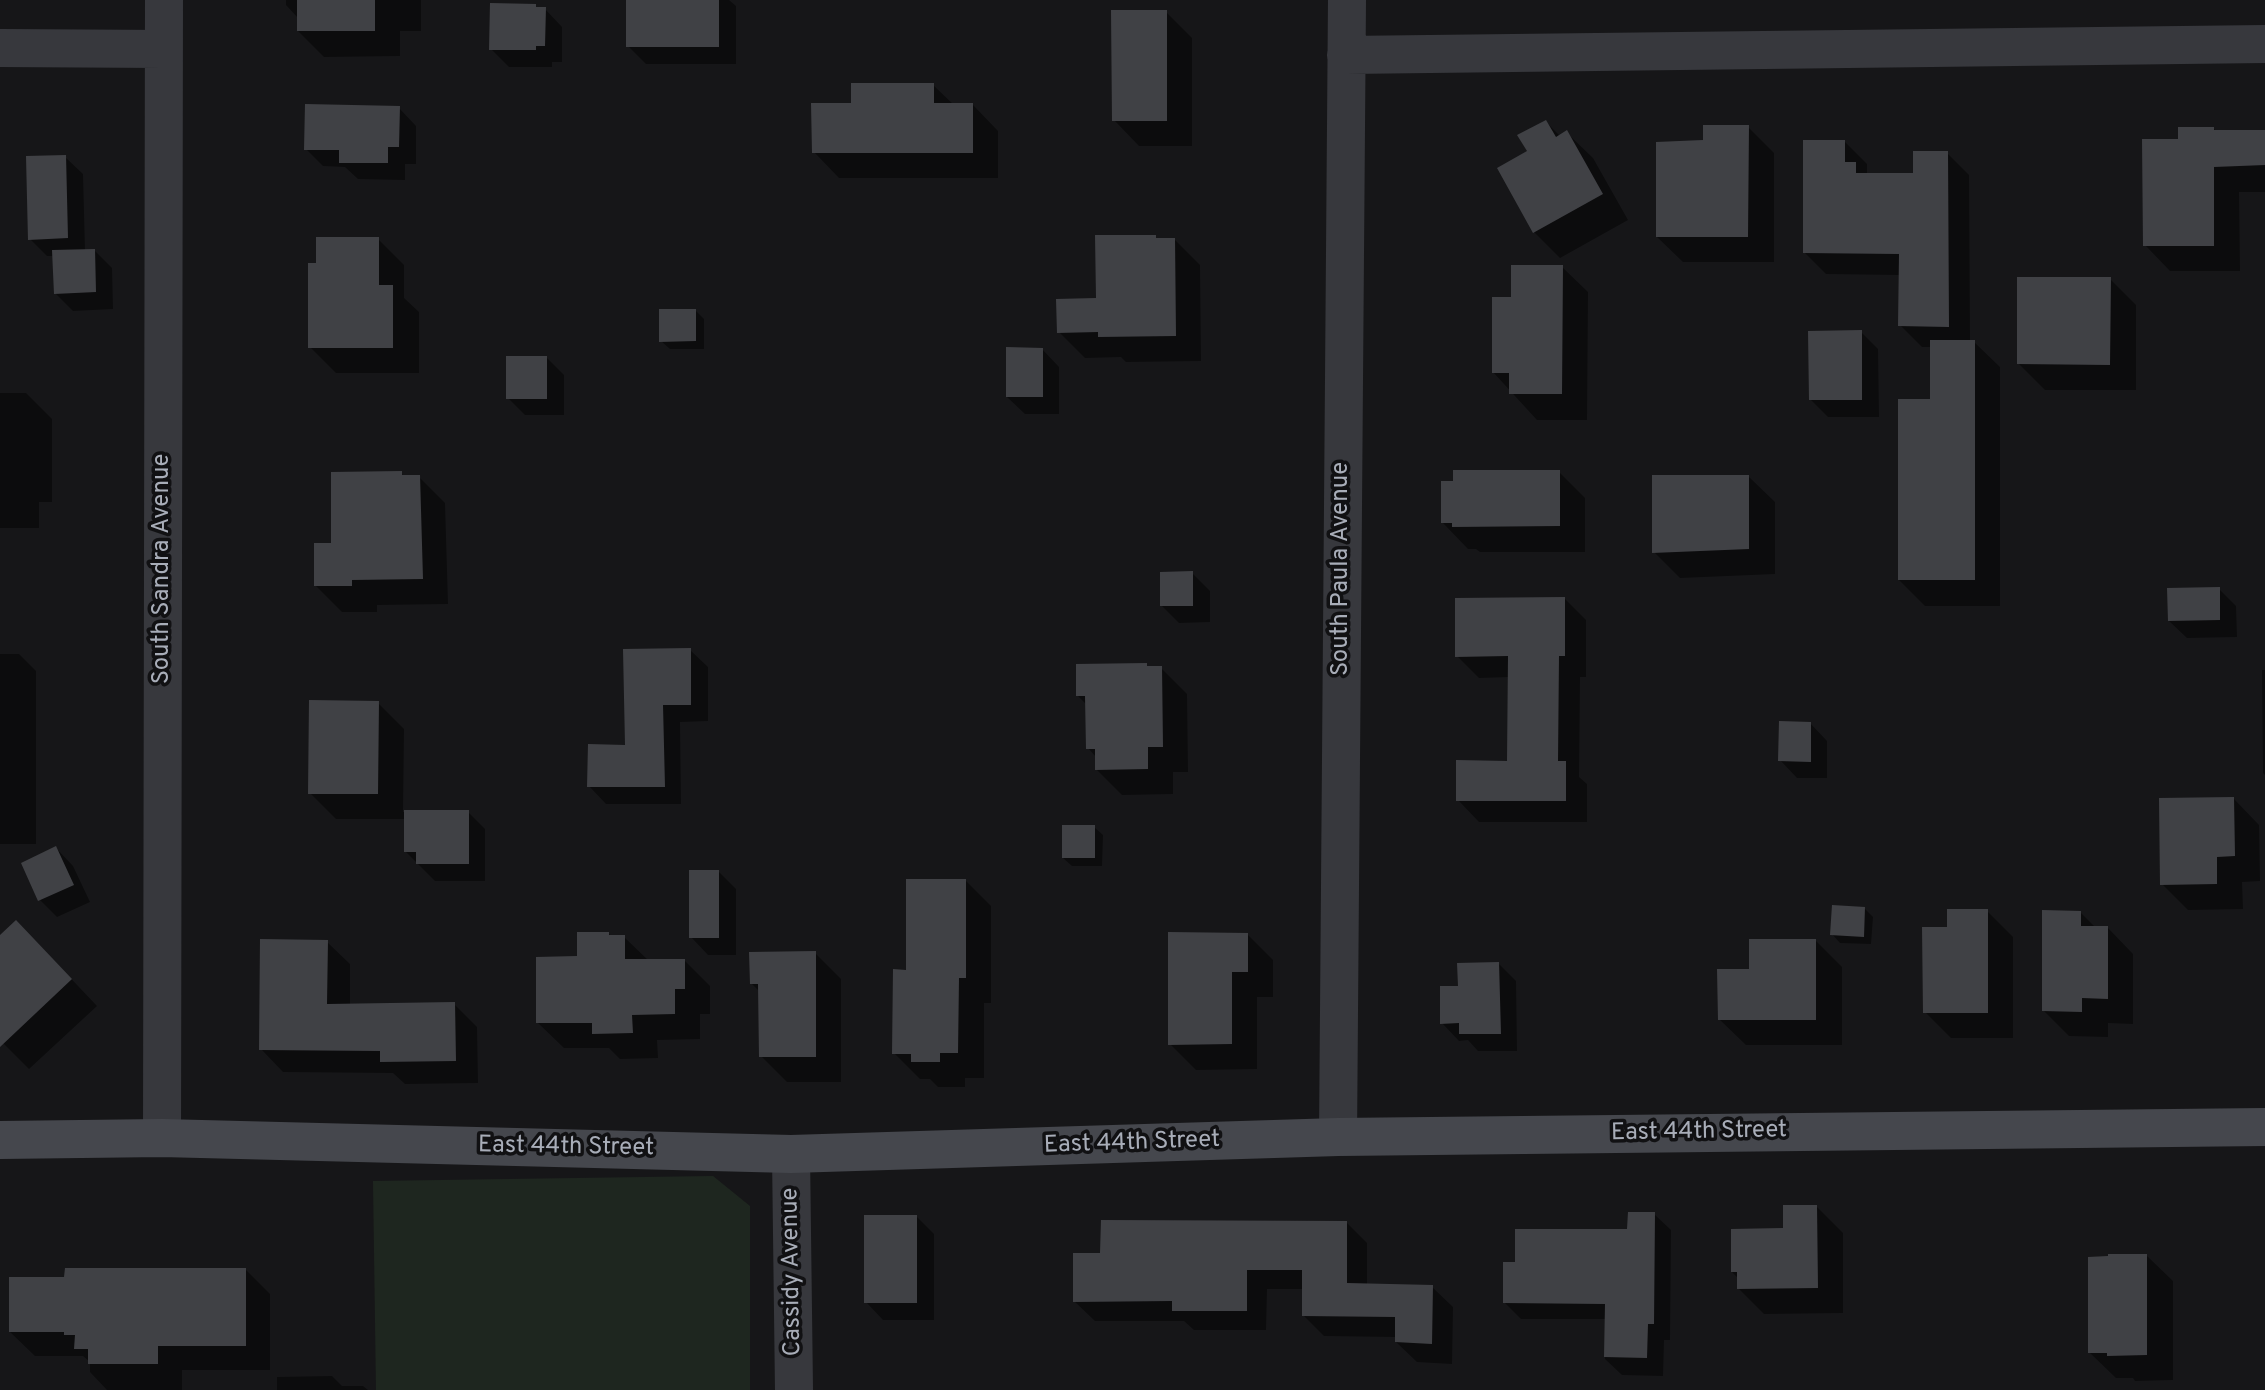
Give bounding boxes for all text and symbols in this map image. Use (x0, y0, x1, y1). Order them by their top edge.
street label: South Sandra Avenue (149, 454, 177, 684)
street label: South Paula Avenue (1328, 462, 1356, 676)
street label: East 44th Street (1611, 1117, 1787, 1149)
street label: East 44th Street (1043, 1127, 1221, 1161)
street label: East 44th Street (478, 1132, 654, 1164)
street label: Cassidy Avenue (777, 1187, 809, 1357)

